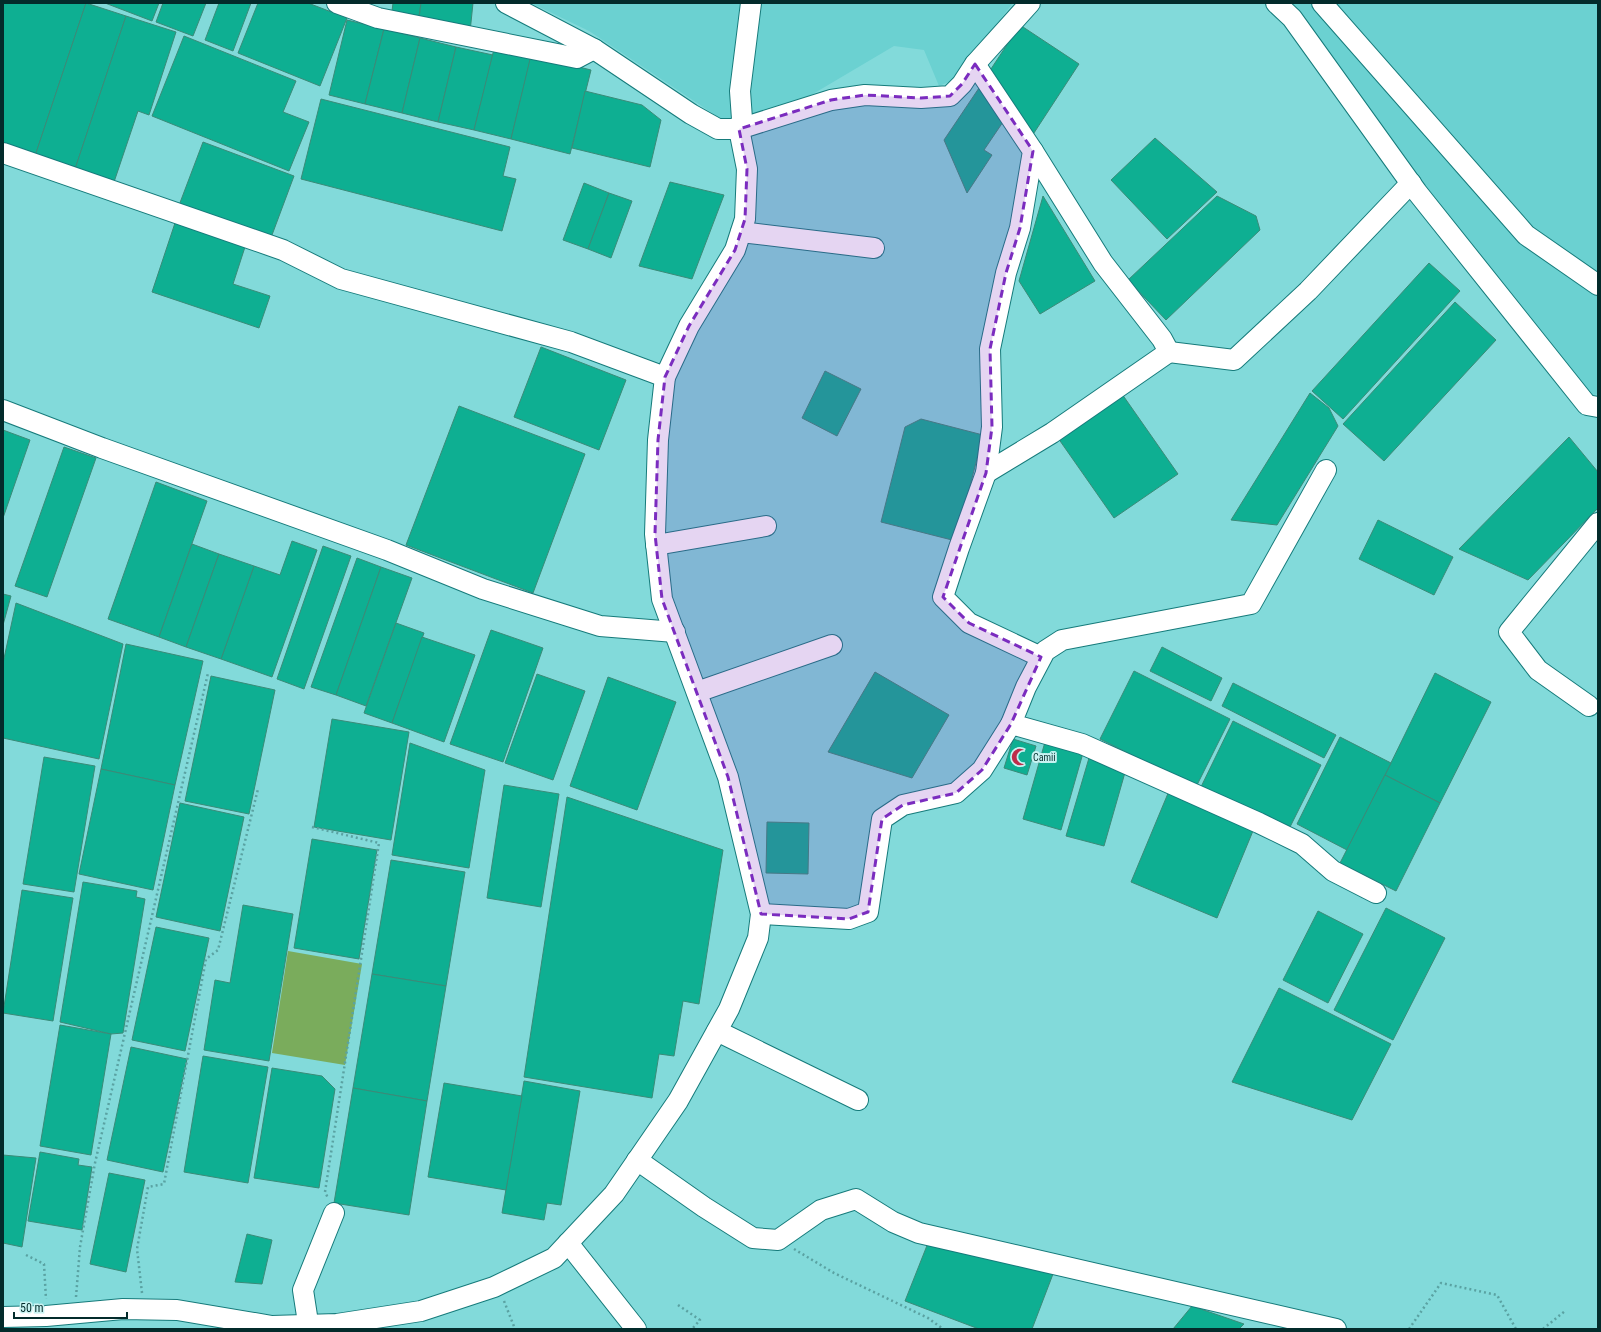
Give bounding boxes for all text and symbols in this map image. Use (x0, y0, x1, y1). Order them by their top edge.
mosque icon: Camii (1010, 747, 1030, 767)
place label: Camii (1033, 752, 1056, 763)
scale bar (14, 1294, 127, 1320)
text: 50 m (20, 1301, 44, 1315)

